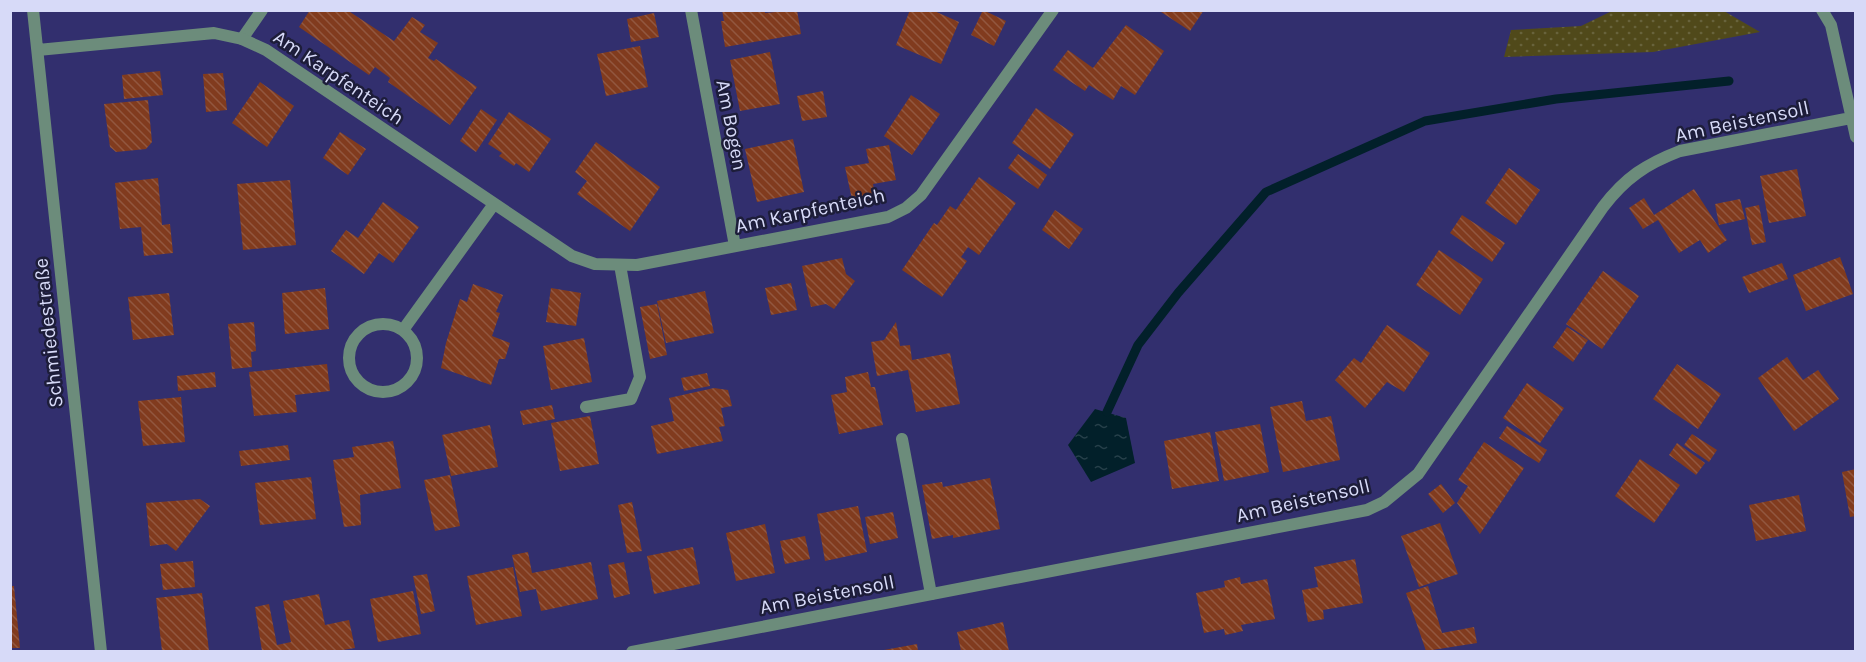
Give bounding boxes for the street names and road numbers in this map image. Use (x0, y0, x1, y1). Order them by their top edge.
street label: Am Karpfenteich (269, 25, 408, 130)
street label: Am Bogen (711, 78, 752, 172)
street label: Am Beistensoll (1673, 96, 1811, 147)
street label: Am Karpfenteich (733, 183, 887, 238)
street label: Schmiedestraße (29, 257, 68, 409)
street label: Am Beistensoll (1234, 474, 1372, 527)
street label: Am Beistensoll (758, 570, 896, 619)

